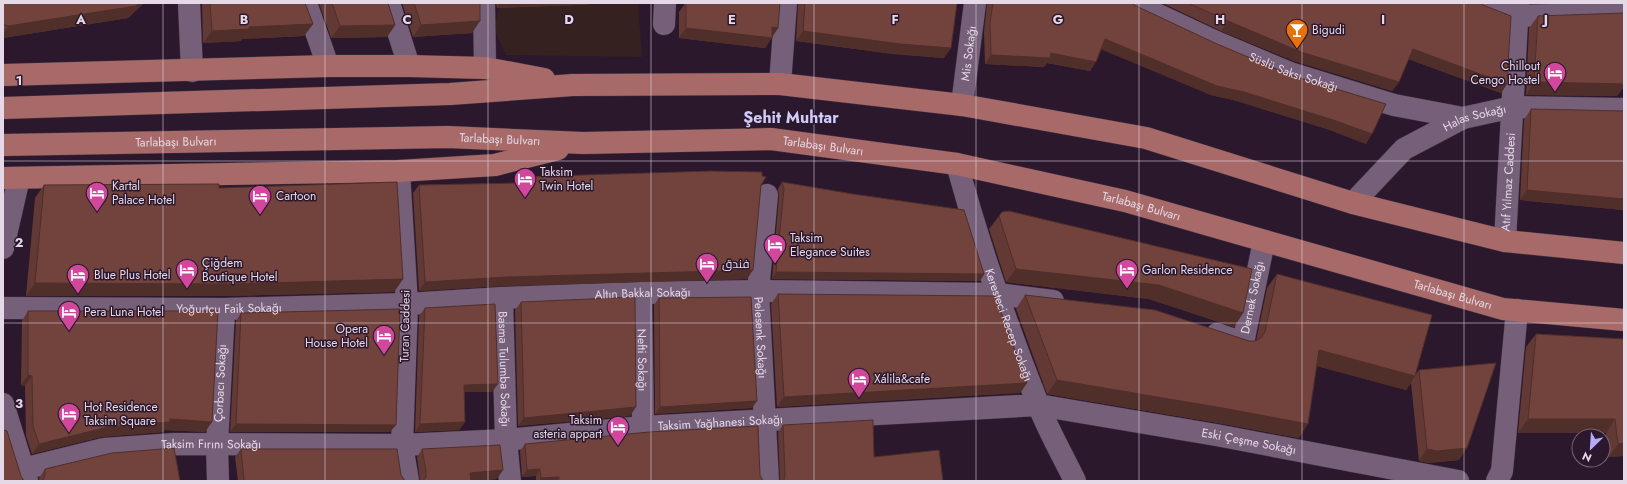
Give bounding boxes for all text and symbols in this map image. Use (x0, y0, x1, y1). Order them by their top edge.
text: A (75, 10, 86, 29)
text: B (240, 10, 249, 29)
text: C (402, 10, 412, 29)
text: D (564, 10, 574, 29)
text: E (728, 10, 736, 29)
text: F (891, 10, 899, 29)
text: G (1053, 10, 1064, 29)
text: H (1215, 10, 1225, 29)
text: I (1381, 10, 1385, 29)
text: J (1541, 10, 1548, 29)
bar icon: Bigudi (1284, 17, 1310, 50)
place label: Bigudi (1312, 21, 1345, 39)
street label: Mis Sokağı (956, 25, 981, 82)
street label: Süslü Saksı Sokağı (1246, 48, 1340, 96)
place label: Chillout Cengo Hostel (1471, 57, 1540, 89)
hotel icon: Chillout Cengo Hostel (1542, 60, 1568, 93)
text: 1 (16, 71, 22, 90)
street label: Halas Sokağı (1440, 100, 1508, 136)
district label: Şehit Muhtar (743, 106, 839, 129)
street label: Tarlabaşı Bulvarı (459, 129, 541, 150)
street label: Tarlabaşı Bulvarı (135, 132, 217, 152)
street label: Tarlabaşı Bulvarı (782, 132, 865, 160)
street label: Atıf Yılmaz Caddesi (1497, 132, 1520, 232)
place label: Taksim Twin Hotel (540, 163, 593, 195)
hotel icon: Taksim Twin Hotel (512, 166, 538, 199)
place label: Kartal Palace Hotel (112, 177, 175, 209)
hotel icon: Kartal Palace Hotel (84, 180, 110, 213)
hotel icon: Cartoon (247, 183, 273, 216)
place label: Cartoon (276, 187, 316, 205)
street label: Tarlabaşı Bulvarı (1100, 187, 1183, 225)
place label: Taksim Elegance Suites (790, 229, 870, 261)
hotel icon: Taksim Elegance Suites (762, 232, 788, 265)
text: 2 (15, 233, 23, 252)
hotel icon: فندق (694, 251, 720, 284)
place label: Çiğdem Boutique Hotel (202, 254, 277, 286)
place label: فندق (722, 255, 750, 273)
hotel icon: Çiğdem Boutique Hotel (174, 257, 200, 290)
hotel icon: Garlon Residence (1114, 257, 1140, 290)
street label: Dernek Sokağı (1236, 259, 1269, 336)
place label: Garlon Residence (1142, 261, 1233, 279)
hotel icon: Blue Plus Hotel (65, 262, 91, 295)
place label: Blue Plus Hotel (94, 266, 171, 284)
street label: Keresteci Recep Sokağı (980, 266, 1037, 384)
street label: Tarlabaşı Bulvarı (1411, 275, 1494, 314)
street label: Altın Bakkal Sokağı (594, 283, 691, 304)
street label: Turan Caddesi (395, 290, 415, 362)
street label: Pelesenk Sokağı (749, 296, 772, 379)
street label: Yoğurtçu Faik Sokağı (176, 298, 282, 318)
hotel icon: Pera Luna Hotel (56, 299, 82, 332)
place label: Pera Luna Hotel (84, 303, 164, 321)
street label: Basma Tulumba Sokağı (493, 311, 515, 427)
place label: Opera House Hotel (305, 320, 368, 352)
hotel icon: Opera House Hotel (371, 323, 397, 356)
street label: Nefti Sokağı (633, 328, 651, 391)
street label: Çorbacı Sokağı (209, 344, 231, 423)
hotel icon: Xálila&cafe (846, 366, 872, 399)
place label: Xálila&cafe (874, 370, 930, 388)
text: 3 (15, 394, 23, 413)
place label: Hot Residence Taksim Square (84, 398, 158, 430)
hotel icon: Hot Residence Taksim Square (56, 401, 82, 434)
street label: Taksim Yağhanesi Sokağı (658, 410, 783, 435)
place label: Taksim asteria appart (534, 411, 602, 443)
hotel icon: Taksim asteria appart (605, 414, 631, 447)
street label: Eski Çeşme Sokağı (1200, 424, 1298, 459)
north arrow (1571, 428, 1611, 468)
street label: Taksim Fırını Sokağı (161, 435, 261, 454)
text: N (1579, 448, 1594, 466)

